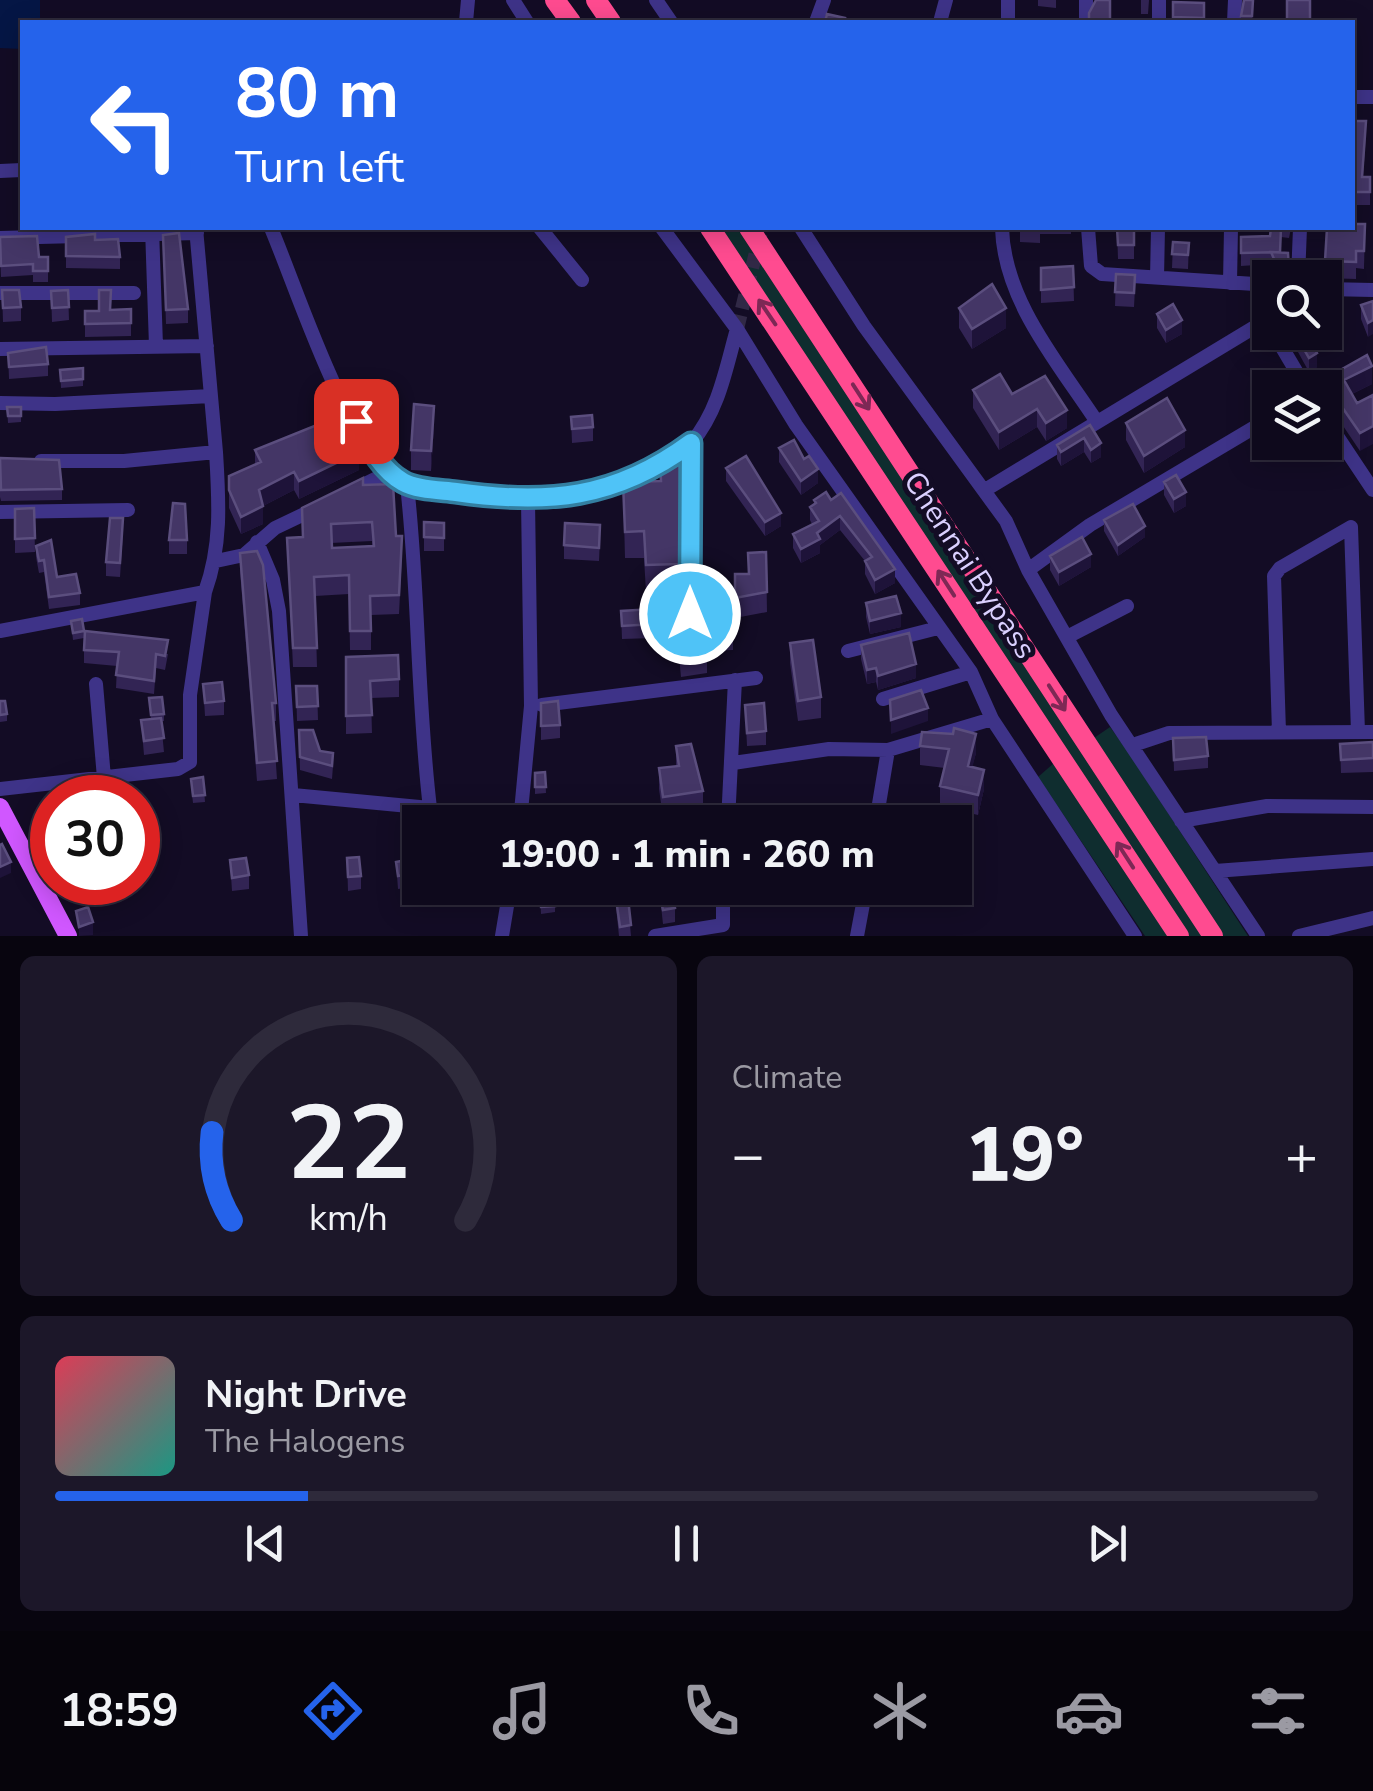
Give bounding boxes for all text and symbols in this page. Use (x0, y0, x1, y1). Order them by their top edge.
text: 80 m (235, 46, 399, 142)
icon: left (70, 60, 200, 190)
text: Turn left (235, 137, 404, 198)
map controls (1252, 260, 1342, 460)
button: search (1252, 260, 1342, 350)
one-way arrow (757, 298, 778, 326)
button: layers (1252, 370, 1342, 460)
pin (314, 379, 399, 464)
one-way arrow (850, 382, 871, 410)
icon: arrive (329, 394, 384, 449)
street label: Chennai Bypass (894, 464, 1046, 667)
position arrow (638, 562, 742, 666)
one-way arrow (936, 570, 957, 598)
one-way arrow (1047, 683, 1068, 712)
speed limit sign: 30 (30, 775, 160, 905)
text: 19:00 · 1 min · 260 m (499, 829, 875, 880)
one-way arrow (1115, 841, 1136, 869)
text: Climate (732, 1056, 842, 1099)
text: 22 (286, 1073, 411, 1215)
text: 19° (965, 1104, 1084, 1206)
text: − (732, 1118, 765, 1193)
text: + (1285, 1118, 1318, 1193)
text: km/h (309, 1194, 388, 1243)
text: Night Drive (205, 1369, 407, 1420)
text: The Halogens (205, 1420, 405, 1463)
icon: previous (238, 1516, 293, 1571)
icon: pause (659, 1516, 714, 1571)
icon: next (1080, 1516, 1135, 1571)
icon: directions (298, 1676, 368, 1746)
icon: music (487, 1676, 557, 1746)
icon: phone (676, 1676, 746, 1746)
icon: climate (865, 1676, 935, 1746)
icon: car (1054, 1676, 1124, 1746)
icon: filters (1243, 1676, 1313, 1746)
text: 18:59 (60, 1681, 179, 1742)

